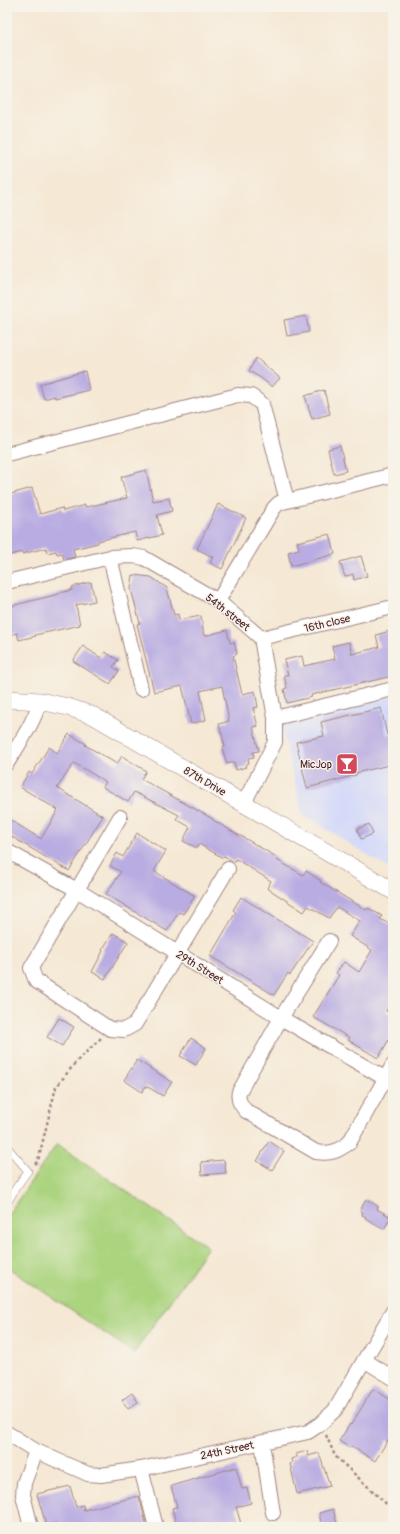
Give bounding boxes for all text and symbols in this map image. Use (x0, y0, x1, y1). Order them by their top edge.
street label: 54th street (203, 591, 253, 634)
street label: 16th close (303, 612, 352, 635)
bar icon: MicJop (334, 751, 360, 777)
place label: MicJop (300, 758, 332, 771)
street label: 87th Drive (181, 764, 229, 799)
street label: 29th Street (174, 948, 226, 987)
street label: 24th Street (199, 1438, 256, 1462)

